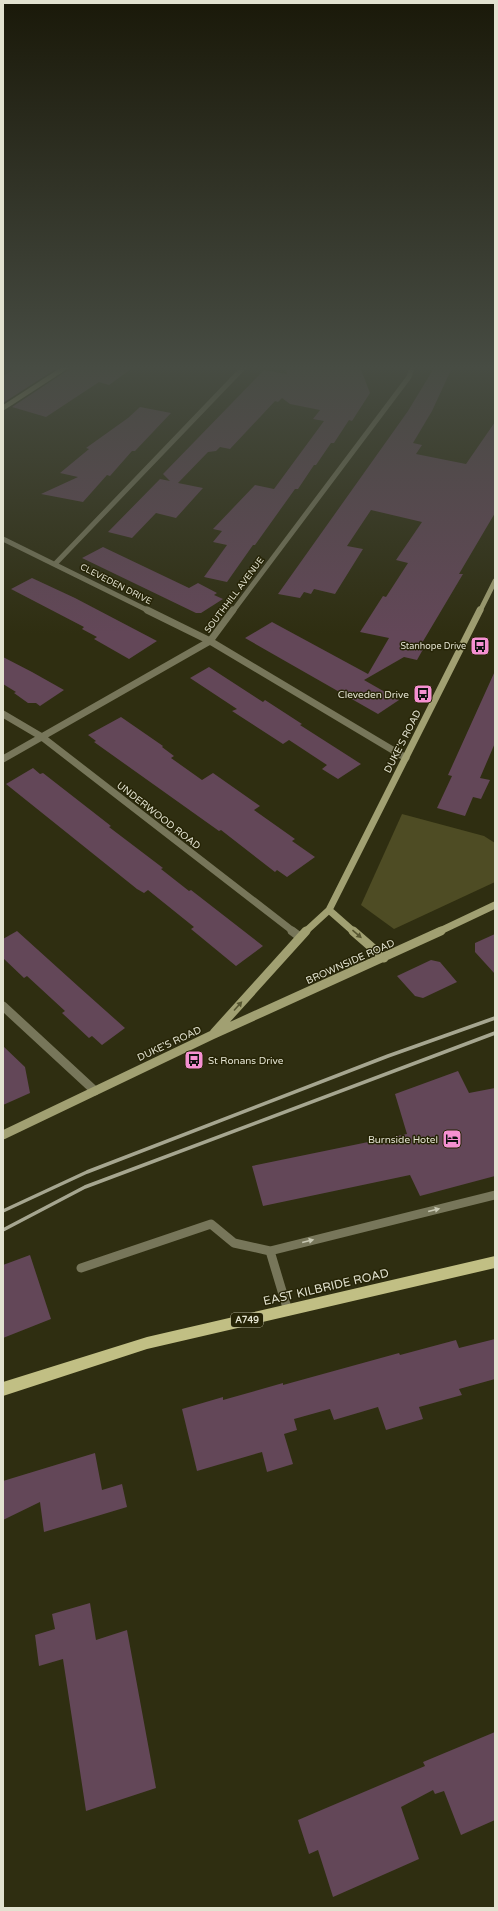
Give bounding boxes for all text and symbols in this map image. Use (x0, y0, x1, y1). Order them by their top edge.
street label: SOUTHHILL AVENUE (202, 555, 267, 635)
street label: CLEVEDEN DRIVE (78, 562, 154, 607)
bus stop icon: Stanhope Drive (469, 635, 491, 657)
place label: Stanhope Drive (400, 641, 466, 652)
bus stop icon: Cleveden Drive (412, 683, 434, 705)
place label: Cleveden Drive (338, 689, 409, 701)
street label: DUKE'S ROAD (382, 708, 424, 775)
street label: UNDERWOOD ROAD (114, 779, 203, 852)
one-way arrow (351, 929, 362, 938)
street label: BROWNSIDE ROAD (304, 937, 397, 987)
one-way arrow (234, 1001, 243, 1011)
street label: DUKE'S ROAD (136, 1024, 203, 1064)
bus stop icon: St Ronans Drive (183, 1049, 205, 1071)
place label: St Ronans Drive (208, 1055, 284, 1067)
hotel icon: Burnside Hotel (441, 1128, 463, 1150)
place label: Burnside Hotel (368, 1134, 438, 1146)
one-way arrow (428, 1207, 440, 1213)
one-way arrow (302, 1238, 314, 1244)
street label: EAST KILBRIDE ROAD (262, 1266, 390, 1308)
road number: A749 (231, 1313, 263, 1327)

